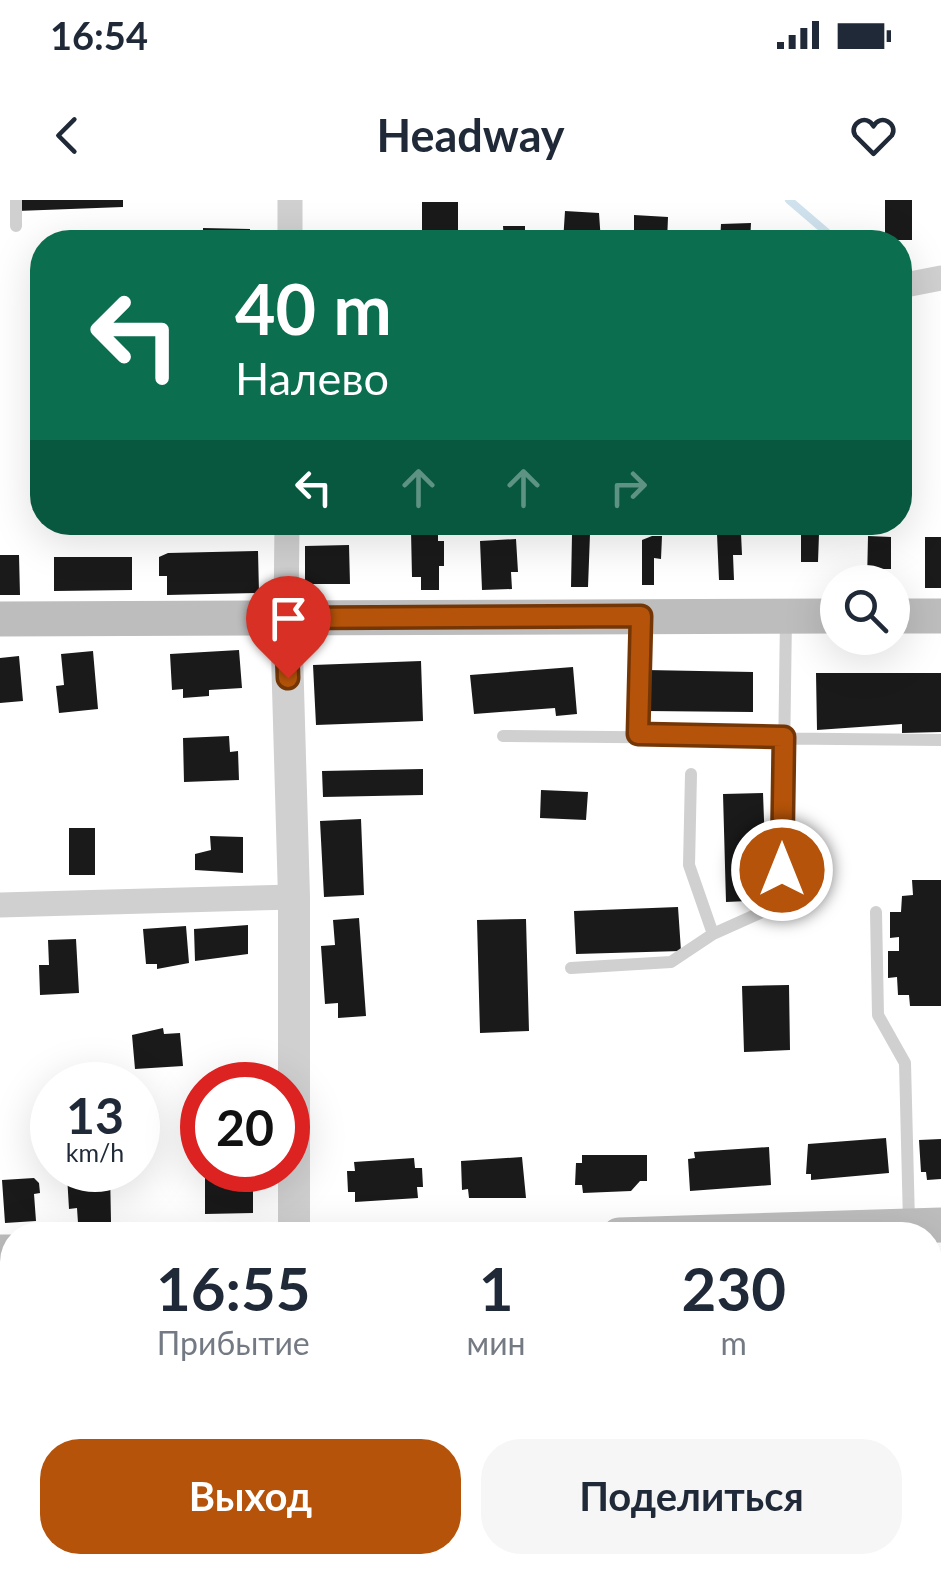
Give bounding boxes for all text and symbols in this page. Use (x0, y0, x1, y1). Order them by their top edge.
text: 16:54 (50, 12, 148, 58)
icon: back (40, 108, 95, 163)
text: Headway (376, 108, 565, 162)
icon: heart (846, 108, 901, 163)
text: 40 m (235, 266, 392, 350)
icon: left (70, 270, 200, 400)
text: Налево (235, 351, 389, 405)
icon: left (286, 460, 341, 515)
icon: ahead (391, 460, 446, 515)
icon: ahead (496, 460, 551, 515)
icon: right (601, 460, 656, 515)
map controls (820, 565, 910, 655)
button: search (820, 565, 910, 655)
pin (246, 576, 331, 679)
icon: arrive (261, 591, 316, 646)
position arrow (730, 818, 834, 922)
speed limit sign: 20 (180, 1062, 310, 1192)
text: 13 (66, 1085, 124, 1145)
text: km/h (66, 1137, 124, 1167)
text: 16:55 (156, 1252, 311, 1324)
text: 1 (479, 1252, 514, 1324)
text: 230 (682, 1252, 786, 1324)
text: Прибытие (157, 1323, 310, 1362)
text: мин (467, 1323, 526, 1362)
text: m (721, 1323, 747, 1362)
button: Выход (40, 1439, 461, 1554)
button: Поделиться (481, 1439, 902, 1554)

